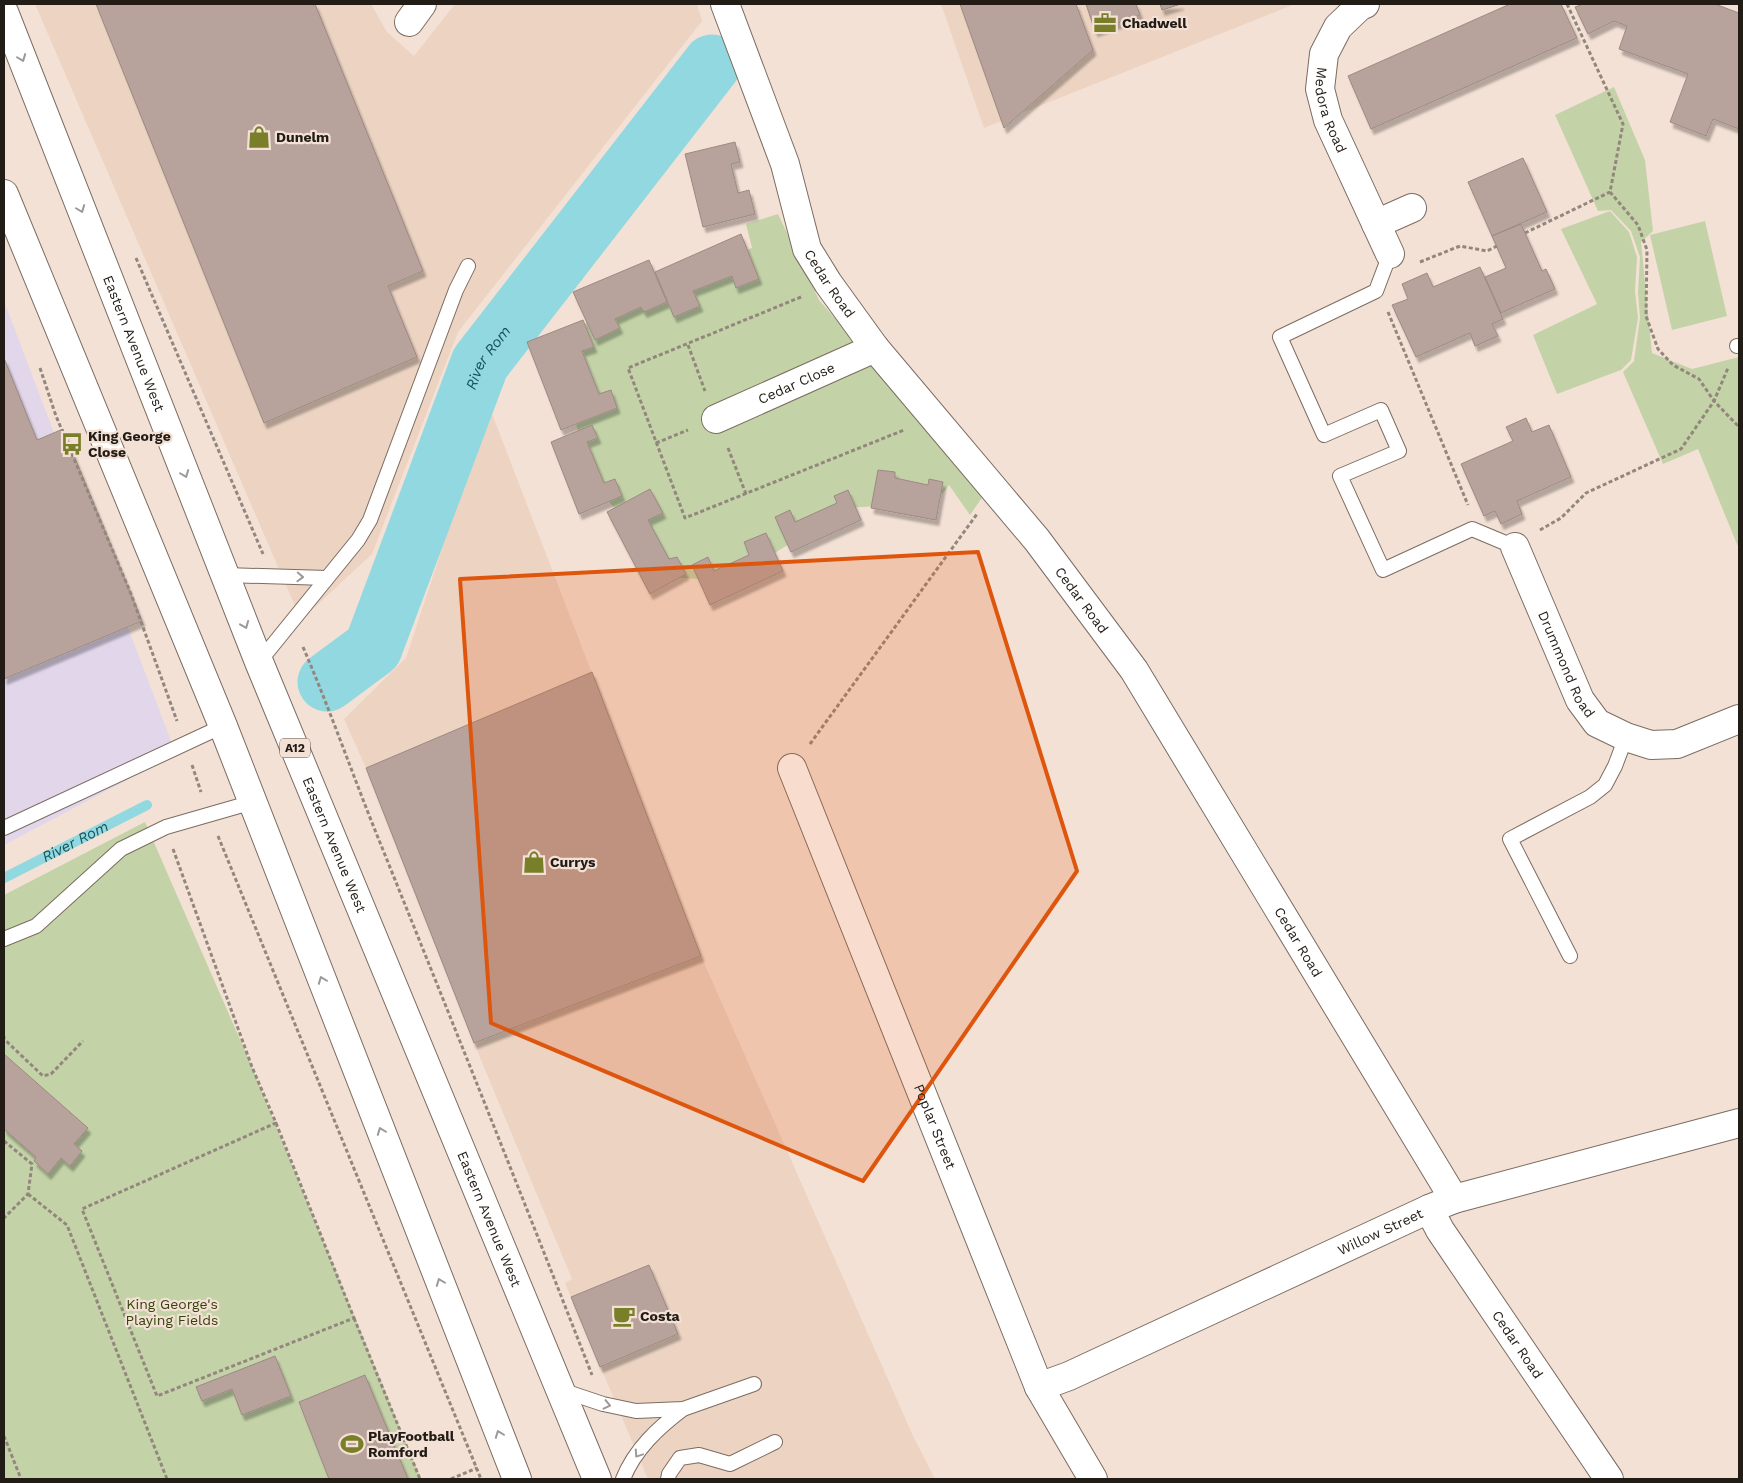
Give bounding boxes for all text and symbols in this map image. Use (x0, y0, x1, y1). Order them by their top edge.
office icon: Chadwell (1092, 10, 1118, 36)
place label: Chadwell (1122, 15, 1187, 31)
one-way arrow (16, 53, 26, 61)
street label: Medora Road (1312, 66, 1350, 155)
shop icon: Dunelm (246, 124, 272, 150)
place label: Dunelm (276, 129, 329, 145)
one-way arrow (75, 204, 85, 213)
street label: Cedar Road (801, 246, 858, 321)
street label: Eastern Avenue West (100, 273, 168, 414)
water label: River Rom (462, 322, 514, 392)
street label: Cedar Close (755, 359, 837, 407)
place label: King George Close (88, 428, 171, 460)
bus stop icon: King George Close (59, 431, 85, 457)
one-way arrow (179, 469, 190, 478)
street label: Cedar Road (1052, 564, 1112, 636)
one-way arrow (296, 572, 304, 582)
street label: Drummond Road (1535, 608, 1598, 721)
one-way arrow (239, 620, 249, 629)
road number: A12 (280, 738, 310, 758)
street label: Eastern Avenue West (299, 775, 370, 915)
water label: River Rom (39, 817, 112, 866)
shop icon: Currys (521, 849, 547, 875)
place label: Currys (550, 854, 596, 870)
street label: Cedar Road (1271, 904, 1326, 980)
one-way arrow (318, 976, 328, 985)
street label: Poplar Street (911, 1082, 959, 1171)
one-way arrow (377, 1127, 387, 1136)
street label: Eastern Avenue West (454, 1149, 525, 1289)
street label: Willow Street (1335, 1205, 1426, 1258)
one-way arrow (436, 1279, 446, 1287)
park label: King George's Playing Fields (126, 1296, 218, 1328)
cafe icon: Costa (611, 1303, 637, 1329)
street label: Cedar Road (1489, 1307, 1546, 1382)
place label: Costa (640, 1308, 681, 1324)
one-way arrow (603, 1399, 612, 1410)
place label: PlayFootball Romford (368, 1428, 455, 1460)
one-way arrow (495, 1430, 506, 1439)
sports icon: PlayFootball Romford (339, 1431, 365, 1457)
one-way arrow (635, 1448, 644, 1458)

